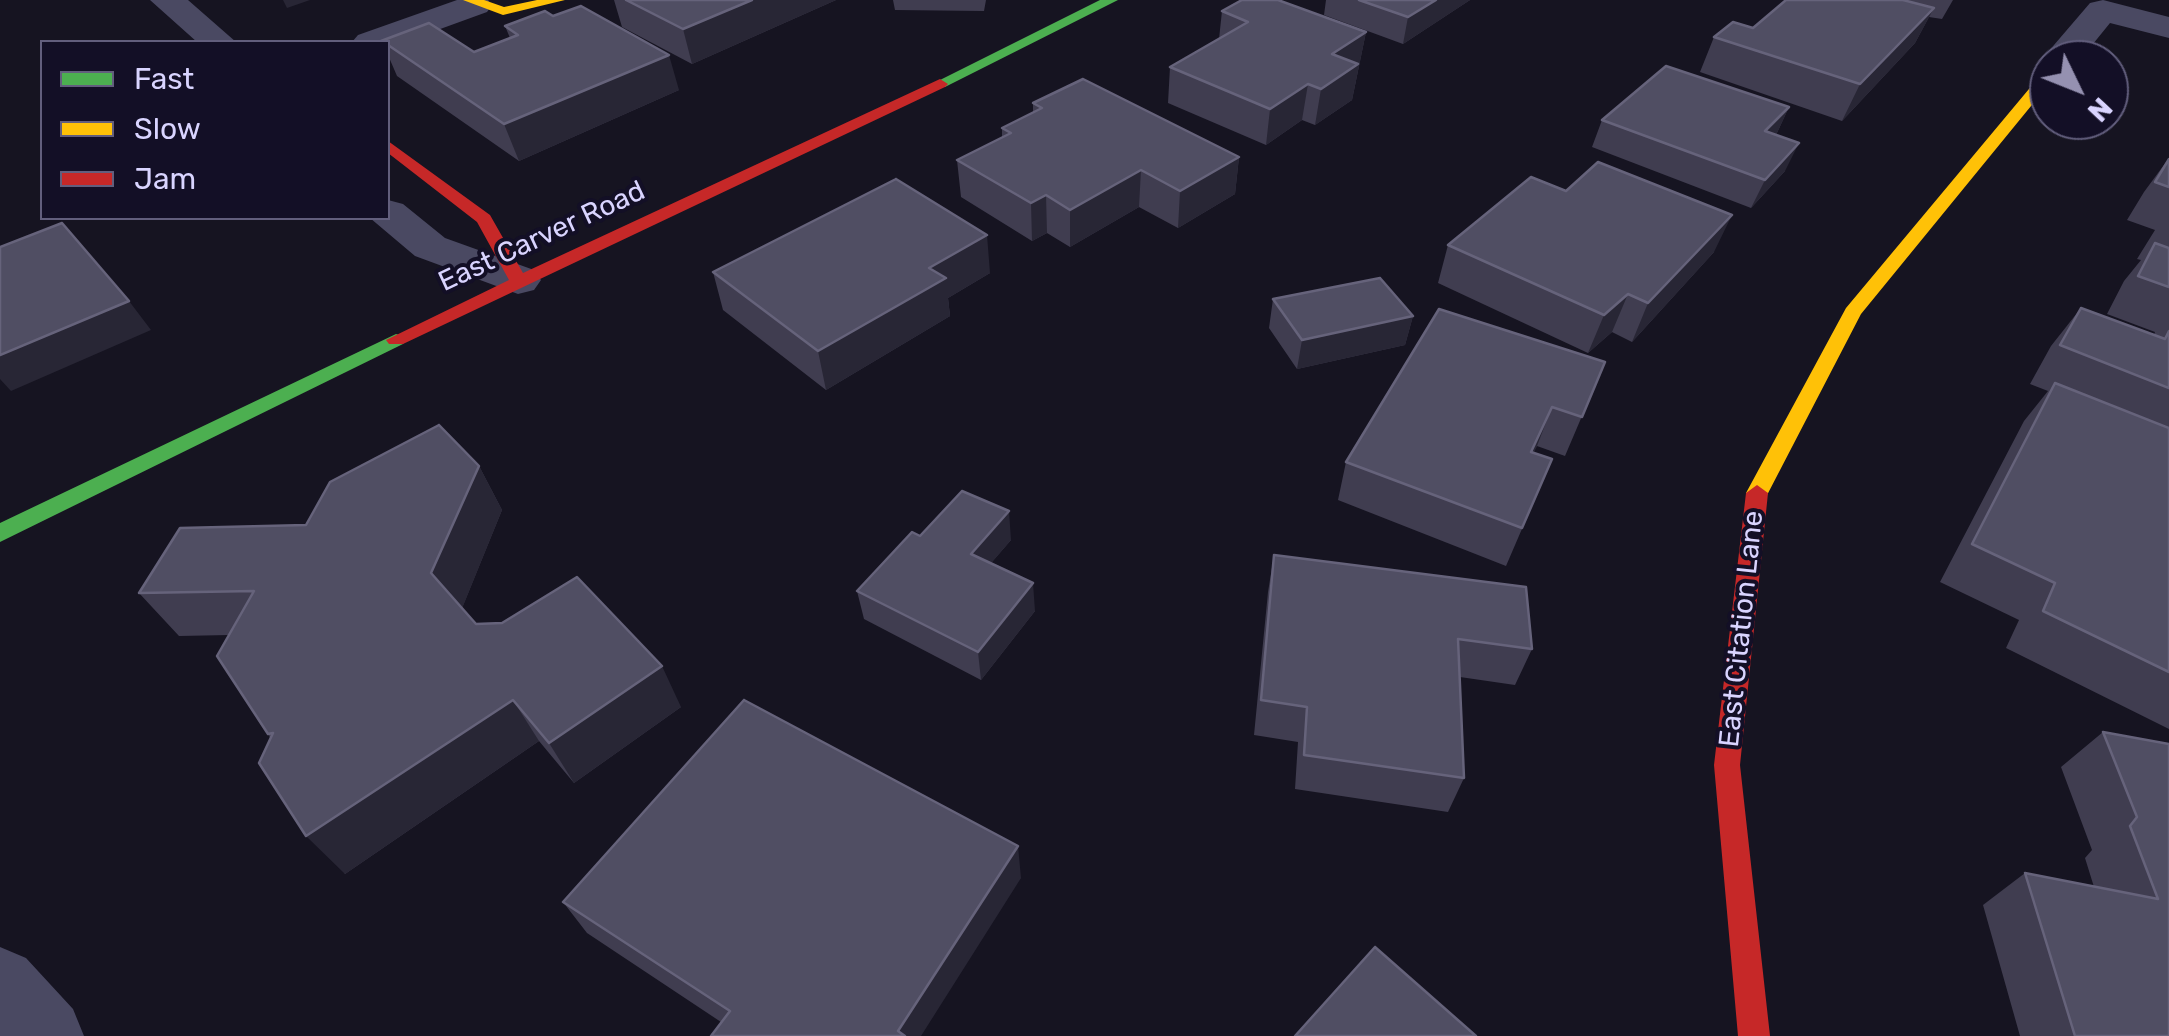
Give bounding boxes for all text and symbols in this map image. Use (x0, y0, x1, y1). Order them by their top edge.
legend (40, 40, 390, 220)
north arrow (2029, 40, 2129, 140)
text: Fast (134, 61, 194, 97)
text: N (2081, 91, 2119, 128)
text: Slow (134, 111, 201, 147)
text: Jam (134, 161, 196, 197)
street label: East Carver Road (434, 174, 650, 300)
street label: East Citation Lane (1713, 509, 1771, 749)

